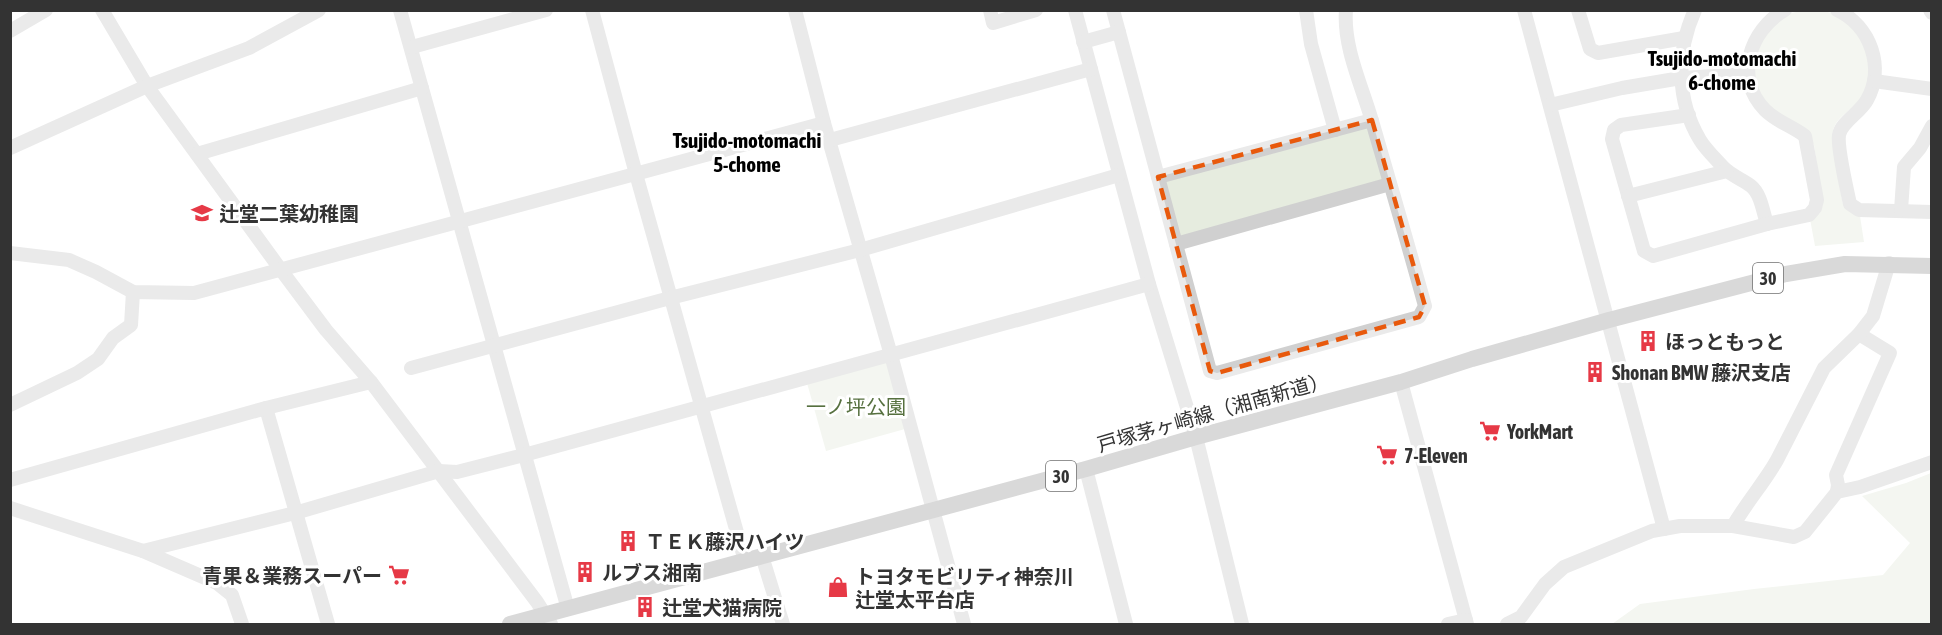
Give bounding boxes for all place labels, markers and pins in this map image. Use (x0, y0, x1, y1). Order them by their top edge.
school or university icon: 辻堂二葉幼稚園 (190, 201, 214, 225)
place label: 辻堂二葉幼稚園 (219, 202, 359, 225)
building icon: ほっともっと (1636, 329, 1660, 353)
place label: ほっともっと (1665, 330, 1785, 353)
building icon: Shonan BMW 藤沢支店 (1583, 360, 1607, 384)
place label: Shonan BMW 藤沢支店 (1612, 361, 1791, 384)
supermarket icon: YorkMart (1478, 419, 1502, 443)
place label: YorkMart (1506, 420, 1573, 443)
supermarket icon: 7-Eleven (1375, 443, 1399, 467)
place label: 7-Eleven (1404, 444, 1468, 467)
building icon: ＴＥＫ藤沢ハイツ (616, 529, 640, 553)
place label: ＴＥＫ藤沢ハイツ (645, 530, 805, 553)
building icon: ルブス湘南 (573, 560, 597, 584)
place label: ルブス湘南 (602, 561, 702, 584)
supermarket icon: 青果＆業務スーパー (387, 563, 411, 587)
place label: 青果＆業務スーパー (202, 564, 382, 587)
place label: トヨタモビリティ神奈川 辻堂太平台店 (855, 565, 1074, 611)
shop icon: トヨタモビリティ神奈川 辻堂太平台店 (826, 575, 850, 599)
building icon: 辻堂犬猫病院 (633, 595, 657, 619)
place label: 辻堂犬猫病院 (662, 596, 782, 619)

